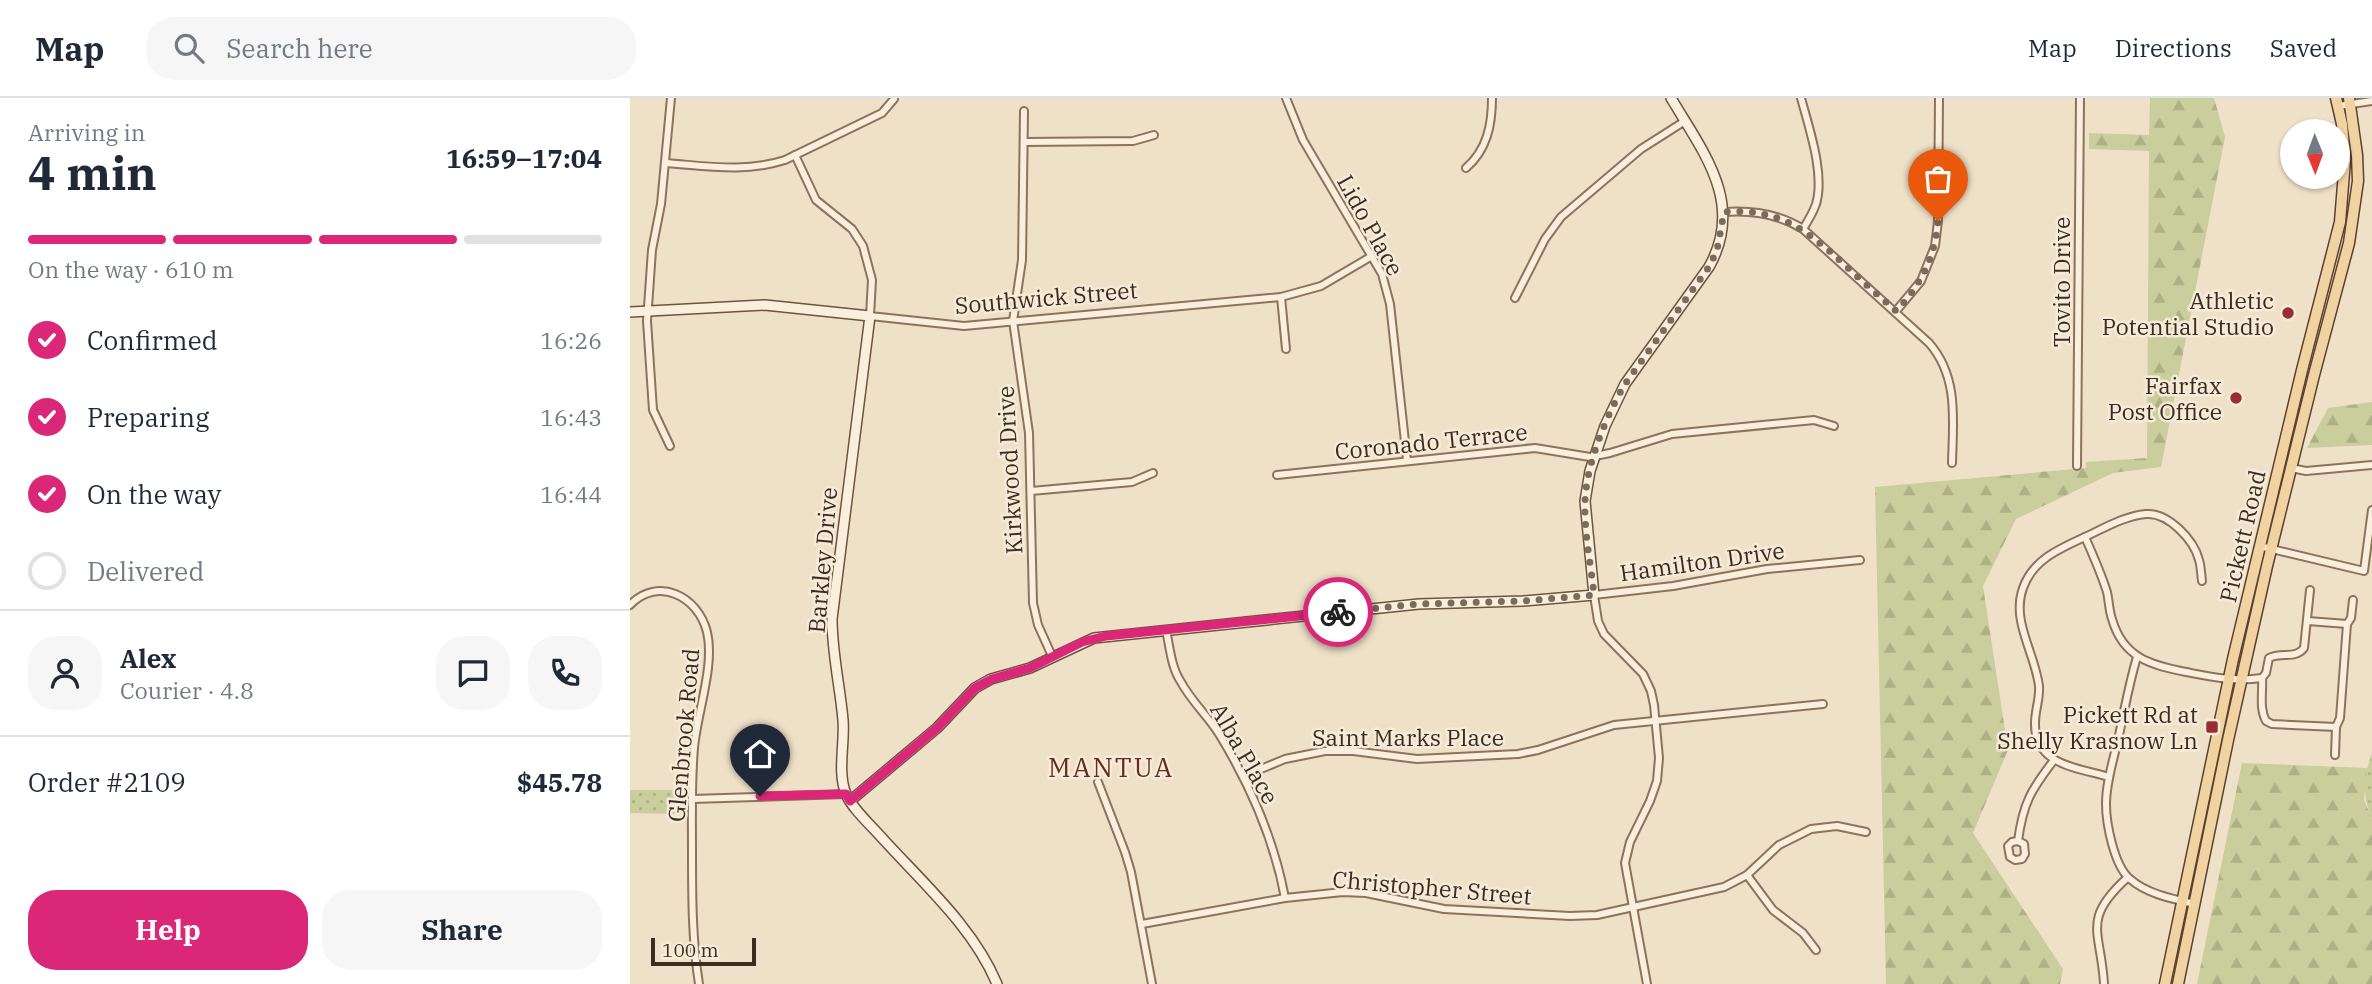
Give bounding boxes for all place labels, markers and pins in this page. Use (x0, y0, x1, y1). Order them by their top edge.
pin (1908, 149, 1968, 221)
place label: Athletic Potential Studio (2102, 285, 2274, 341)
marker: Athletic Potential Studio (2280, 305, 2296, 321)
place label: Fairfax Post Office (2108, 370, 2222, 426)
marker: Fairfax Post Office (2228, 390, 2244, 406)
place label: Pickett Rd at Shelly Krasnow Ln (1997, 699, 2198, 755)
marker: Pickett Rd at Shelly Krasnow Ln (2204, 719, 2220, 735)
pin (730, 724, 790, 796)

